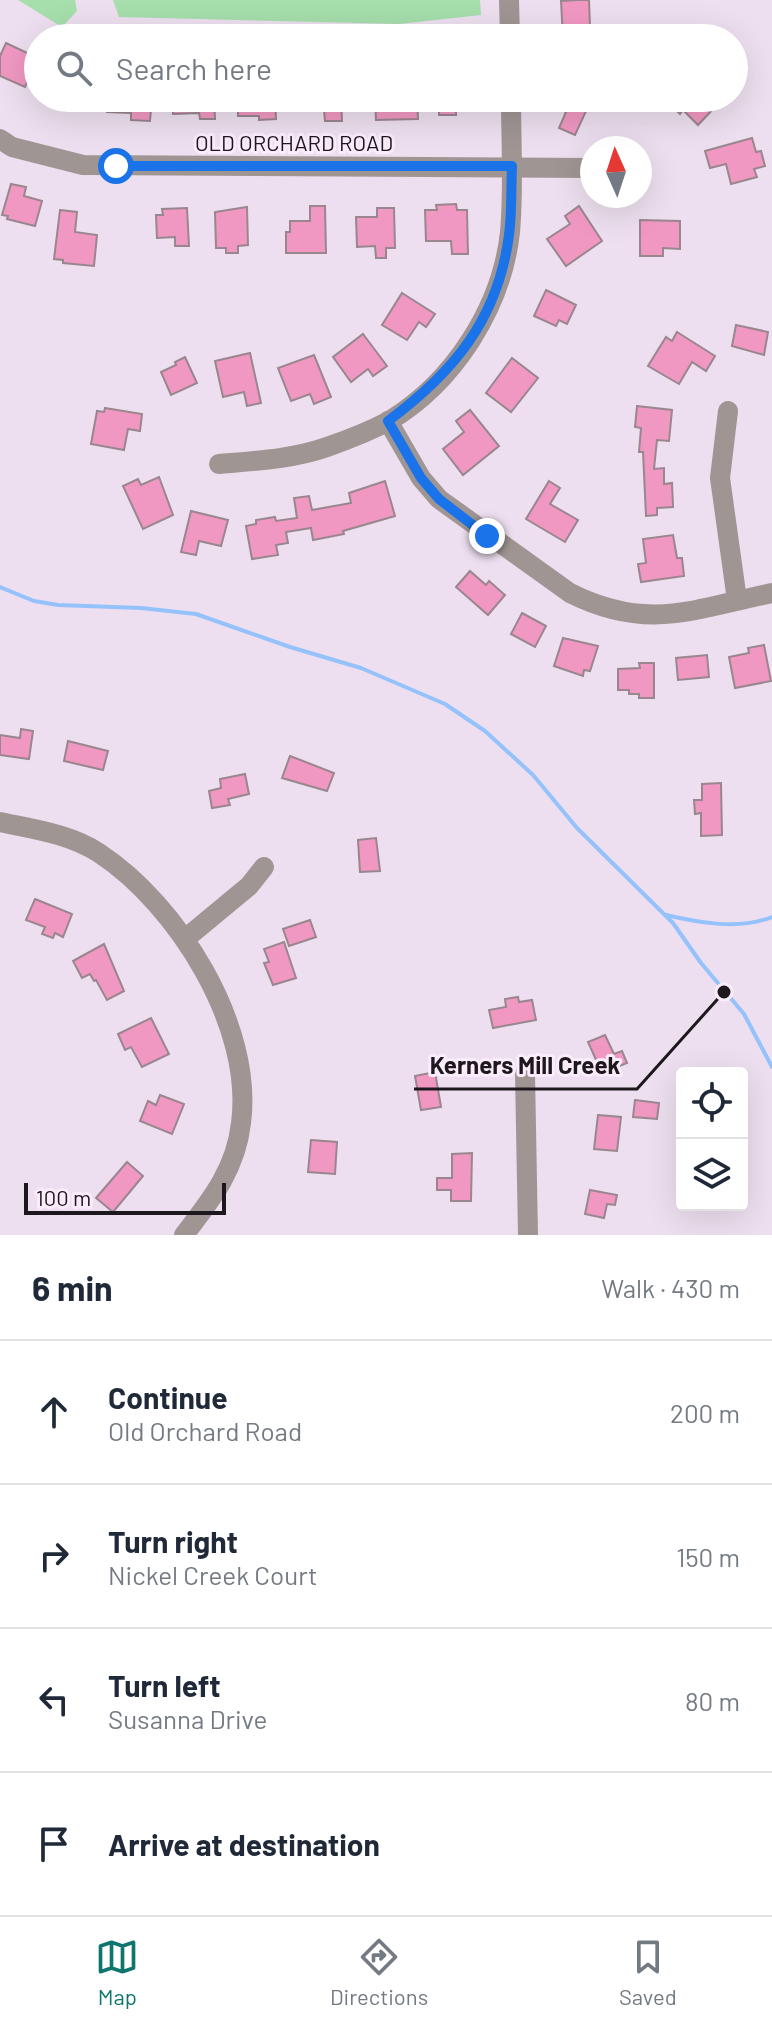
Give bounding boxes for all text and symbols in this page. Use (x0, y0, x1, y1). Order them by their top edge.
search box (24, 24, 748, 112)
icon: search (52, 46, 96, 90)
text: Search here (116, 50, 272, 86)
street label: OLD ORCHARD ROAD (195, 129, 393, 155)
north arrow (580, 136, 652, 208)
route start (98, 148, 134, 184)
route end (469, 518, 505, 554)
callout: Kerners Mill Creek (414, 1041, 637, 1089)
text: Kerners Mill Creek (430, 1050, 621, 1079)
map controls (676, 1067, 748, 1211)
button: locate (676, 1067, 748, 1139)
button: layers (676, 1139, 748, 1211)
scale bar (24, 1179, 226, 1215)
text: 100 m (36, 1184, 91, 1210)
text: 6 min (32, 1267, 113, 1308)
text: Walk · 430 m (601, 1272, 740, 1303)
text: Continue (108, 1379, 228, 1415)
icon: ahead (32, 1390, 76, 1434)
text: 200 m (670, 1397, 740, 1428)
text: Old Orchard Road (108, 1415, 302, 1446)
text: Turn right (108, 1523, 238, 1559)
icon: right (32, 1534, 76, 1578)
text: 150 m (676, 1541, 740, 1572)
text: Nickel Creek Court (108, 1559, 318, 1590)
text: Turn left (108, 1667, 221, 1703)
icon: left (32, 1678, 76, 1722)
text: 80 m (685, 1685, 740, 1716)
text: Susanna Drive (108, 1703, 267, 1734)
icon: arrive (32, 1822, 76, 1866)
text: Arrive at destination (108, 1826, 380, 1862)
tab: Map (95, 1935, 139, 2009)
tab: Directions (330, 1935, 428, 2009)
tab: Saved (619, 1935, 677, 2009)

